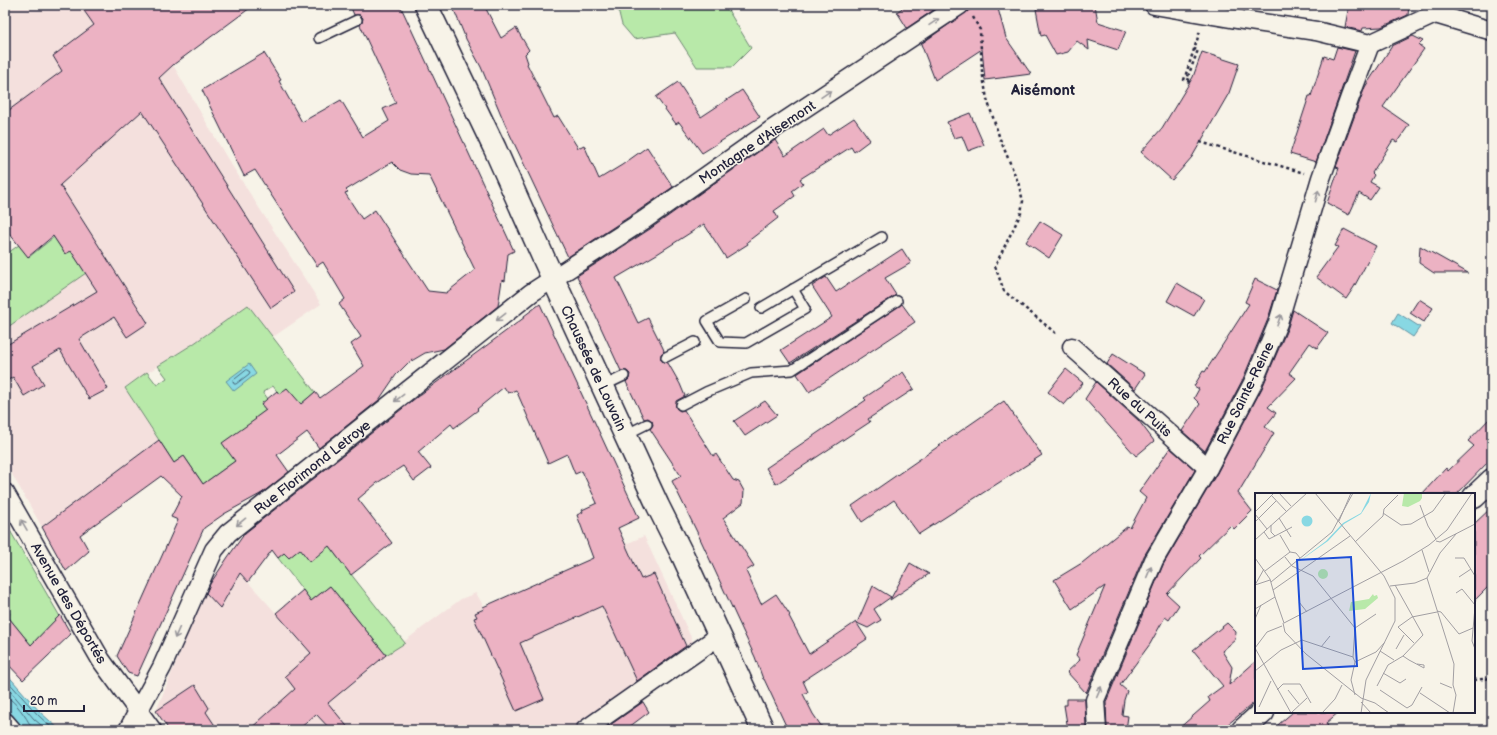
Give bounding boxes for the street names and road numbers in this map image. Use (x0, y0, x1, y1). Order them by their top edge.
street label: Montagne d'Aisemont (696, 97, 819, 188)
street label: Chaussée de Louvain (557, 303, 630, 434)
street label: Rue Sainte-Reine (1213, 339, 1278, 447)
street label: Rue du Puits (1104, 374, 1175, 441)
street label: Rue Florimond Letroye (251, 417, 374, 518)
street label: Avenue des Déportés (27, 540, 110, 667)

